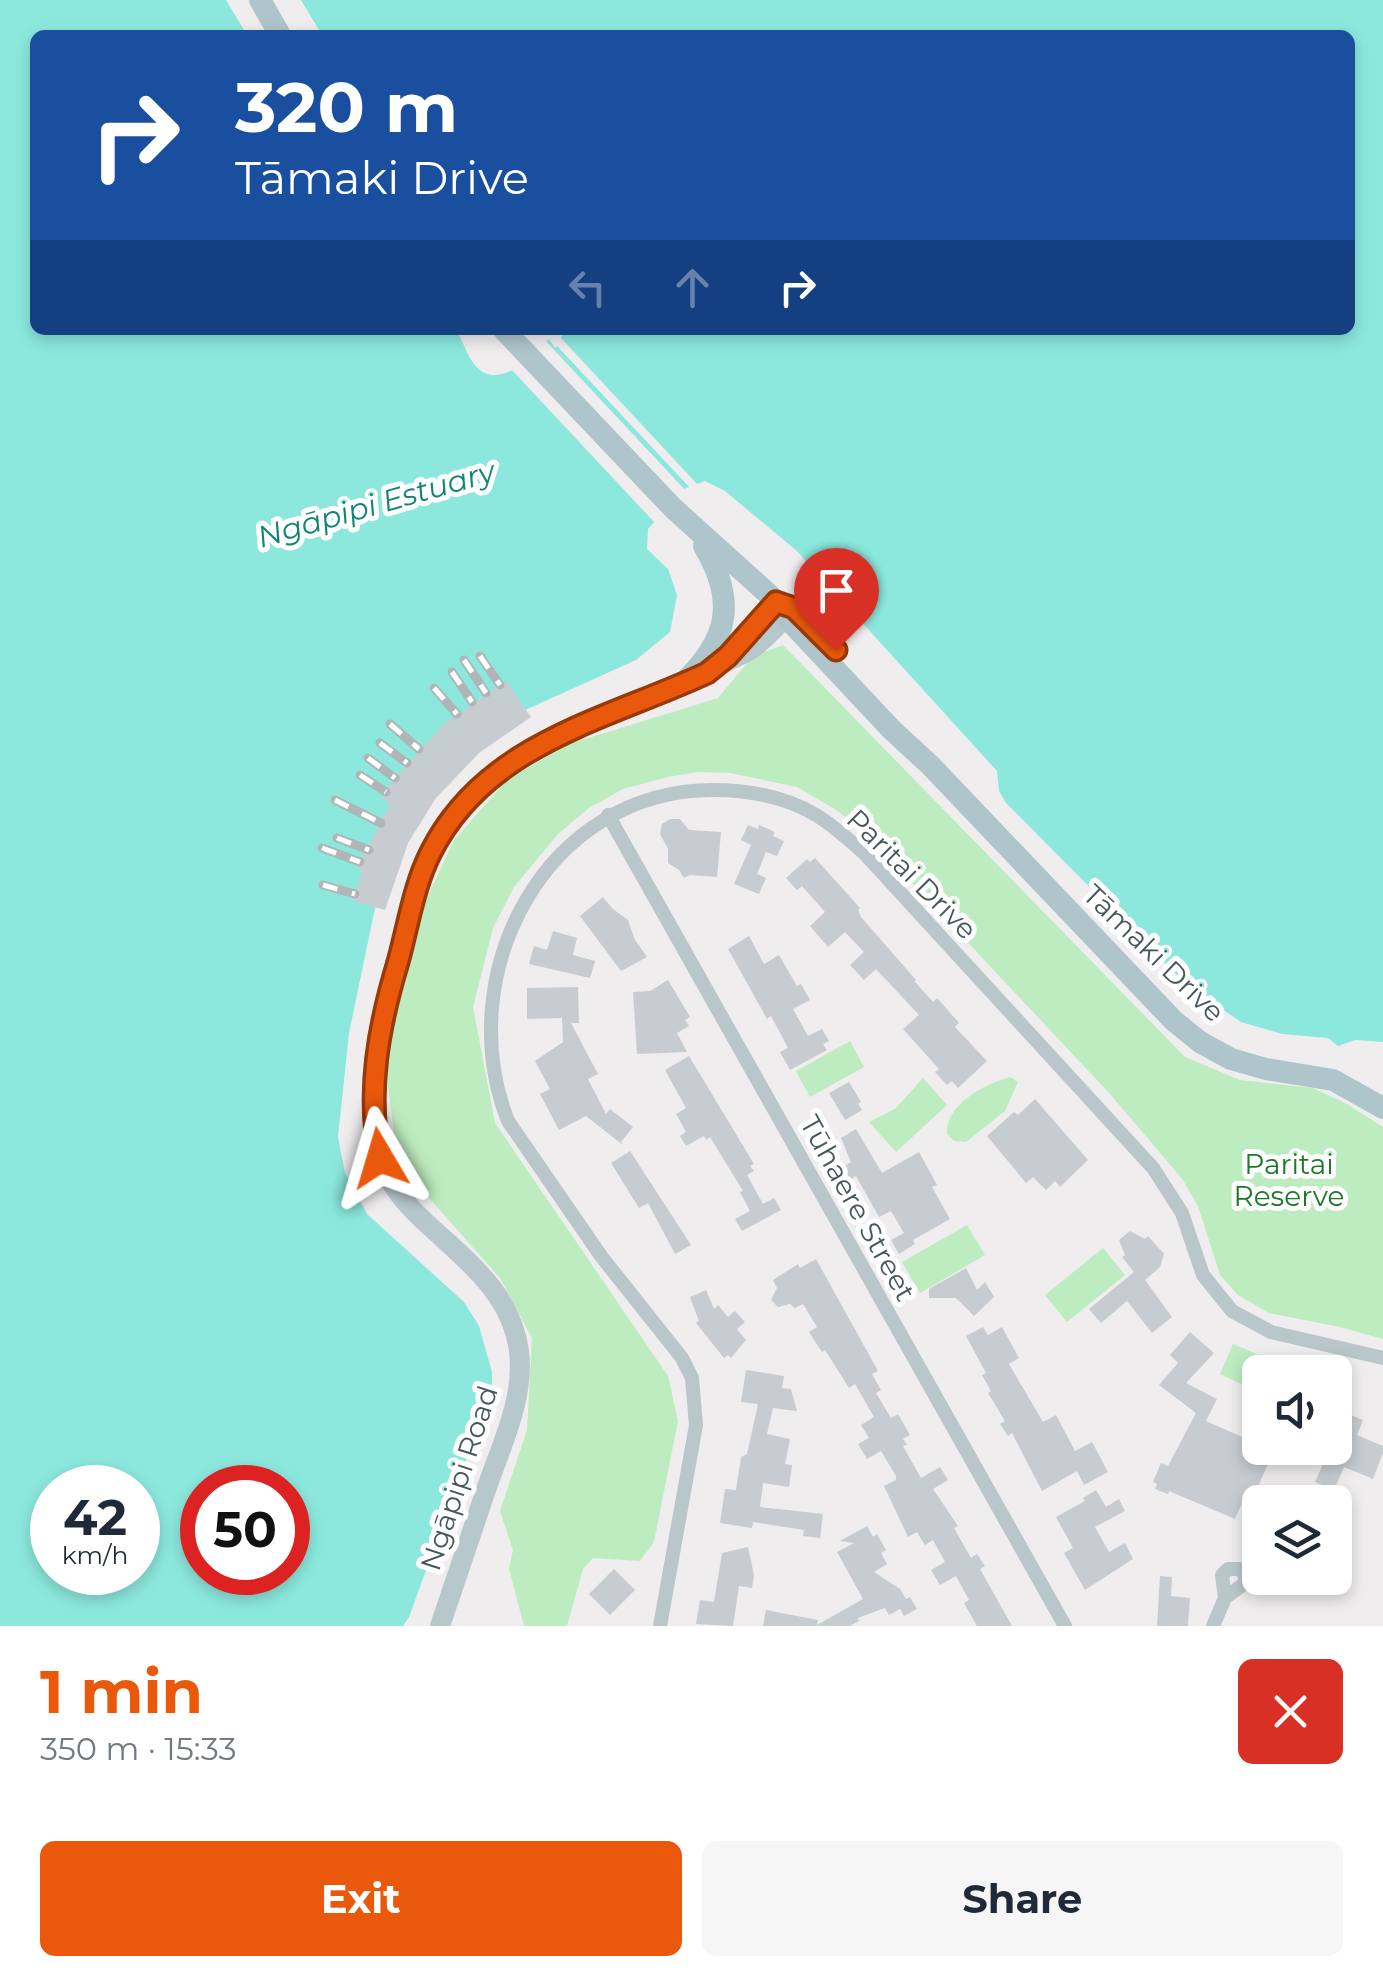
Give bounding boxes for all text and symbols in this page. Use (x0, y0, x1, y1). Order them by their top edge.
text: 320 m (235, 64, 458, 150)
icon: right (70, 70, 200, 200)
text: Tāmaki Drive (235, 150, 529, 205)
icon: left (560, 260, 615, 315)
icon: ahead (665, 260, 720, 315)
icon: right (770, 260, 825, 315)
water label: Ngāpipi Estuary (253, 452, 501, 556)
pin (794, 548, 879, 651)
icon: arrive (809, 563, 864, 618)
street label: Paritai Drive (840, 802, 984, 946)
street label: Tāmaki Drive (1076, 877, 1232, 1029)
position arrow (328, 1106, 432, 1210)
street label: Tūhaere Street (793, 1109, 923, 1307)
park label: Paritai Reserve (1233, 1147, 1345, 1213)
map controls (1242, 1355, 1352, 1595)
button: sound (1242, 1355, 1352, 1465)
street label: Ngāpipi Road (413, 1381, 505, 1575)
speed limit sign: 50 (180, 1465, 310, 1595)
button: layers (1242, 1485, 1352, 1595)
text: 42 (63, 1487, 127, 1548)
text: km/h (62, 1540, 128, 1570)
text: 1 min (40, 1655, 203, 1728)
button: close (1238, 1659, 1343, 1764)
text: 350 m · 15:33 (40, 1729, 237, 1768)
button: Exit (40, 1841, 682, 1956)
button: Share (702, 1841, 1343, 1956)

